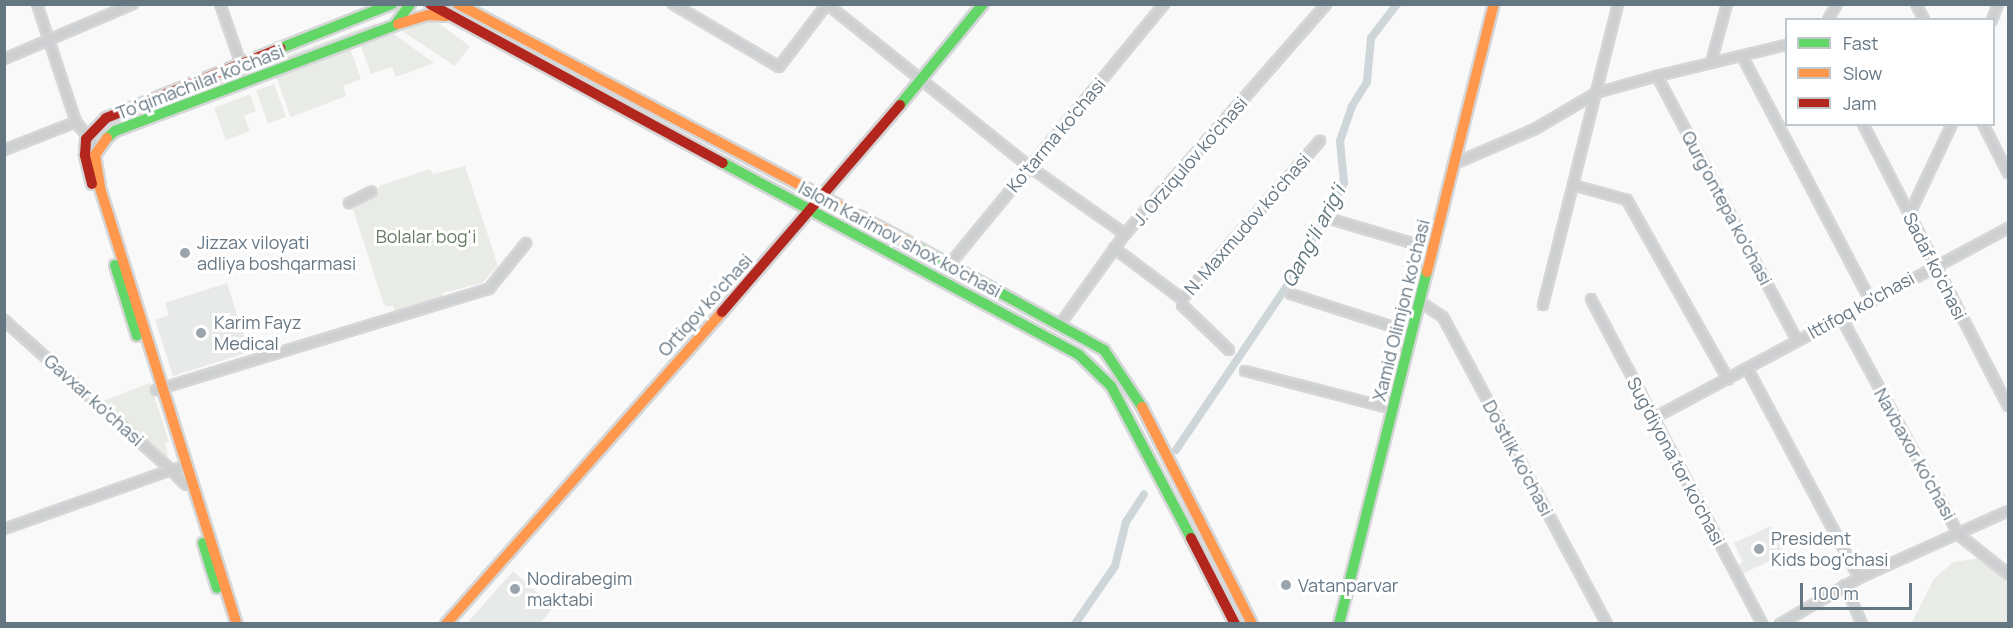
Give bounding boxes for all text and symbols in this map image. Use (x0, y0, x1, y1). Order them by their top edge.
legend (1785, 18, 1995, 126)
text: Fast (1843, 31, 1878, 55)
street label: To'qimachilar ko'chasi (113, 40, 287, 124)
text: Slow (1843, 61, 1882, 85)
street label: Ko'tarma ko'chasi (1002, 74, 1110, 196)
text: Jam (1843, 91, 1877, 115)
street label: J. Orziqulov ko'chasi (1128, 92, 1252, 230)
street label: Qurg'ontepa ko'chasi (1677, 127, 1777, 289)
street label: N. Maxmudov ko'chasi (1180, 149, 1314, 299)
street label: Islom Karimov shox ko'chasi (795, 176, 1005, 302)
water label: Qang'li arig'i (1276, 181, 1350, 291)
street label: Sadaf ko'chasi (1899, 209, 1971, 323)
street label: Xamid Olimjon ko'chasi (1368, 217, 1434, 403)
park label: Bolalar bog'i (376, 225, 476, 247)
place label: Jizzax viloyati adliya boshqarmasi (197, 232, 356, 274)
marker: Jizzax viloyati adliya boshqarmasi (178, 246, 192, 260)
street label: Ortiqov ko'chasi (653, 249, 757, 361)
street label: Ittifoq ko'chasi (1804, 267, 1918, 343)
place label: Karim Fayz Medical (214, 312, 301, 354)
marker: Karim Fayz Medical (192, 324, 210, 342)
street label: Gavxar ko'chasi (40, 350, 148, 450)
street label: Sug'diyona tor ko'chasi (1622, 373, 1730, 549)
street label: Navbaxor ko'chasi (1870, 384, 1960, 524)
street label: Do'stlik ko'chasi (1478, 396, 1558, 520)
place label: President Kids bog'chasi (1771, 528, 1888, 570)
marker: President Kids bog'chasi (1752, 542, 1766, 556)
place label: Nodirabegim maktabi (527, 568, 632, 610)
scale bar (1803, 571, 1916, 609)
place label: Vatanparvar (1298, 574, 1398, 596)
marker: Vatanparvar (1279, 578, 1293, 592)
text: 100 m (1811, 581, 1859, 605)
marker: Nodirabegim maktabi (508, 582, 522, 596)

